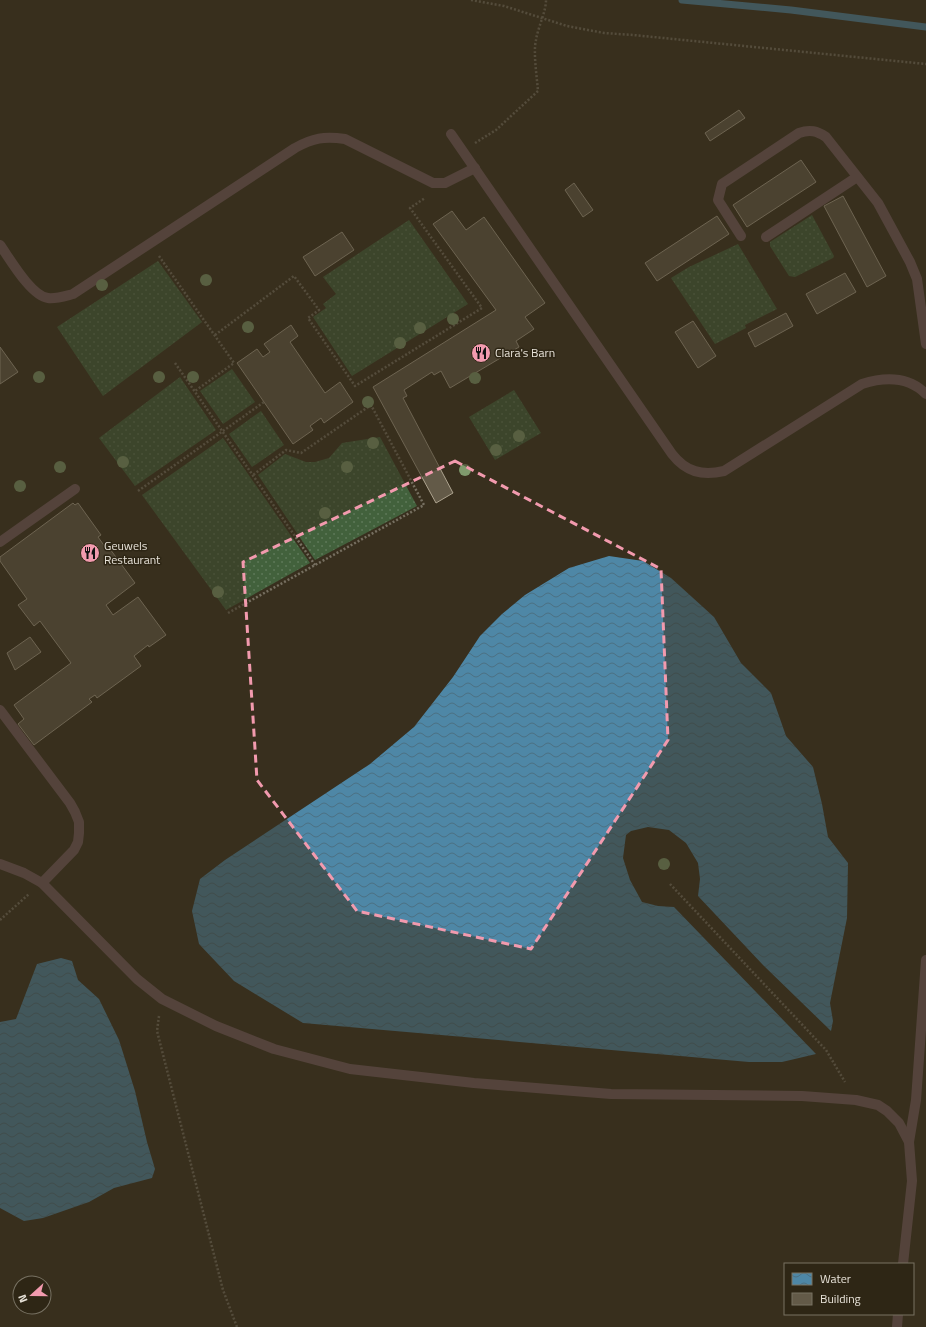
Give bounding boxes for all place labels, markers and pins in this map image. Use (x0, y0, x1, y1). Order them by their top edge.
restaurant icon: Clara's Barn (470, 342, 492, 364)
place label: Clara's Barn (495, 343, 555, 362)
place label: Geuwels Restaurant (104, 536, 161, 569)
restaurant icon: Geuwels Restaurant (79, 542, 101, 564)

